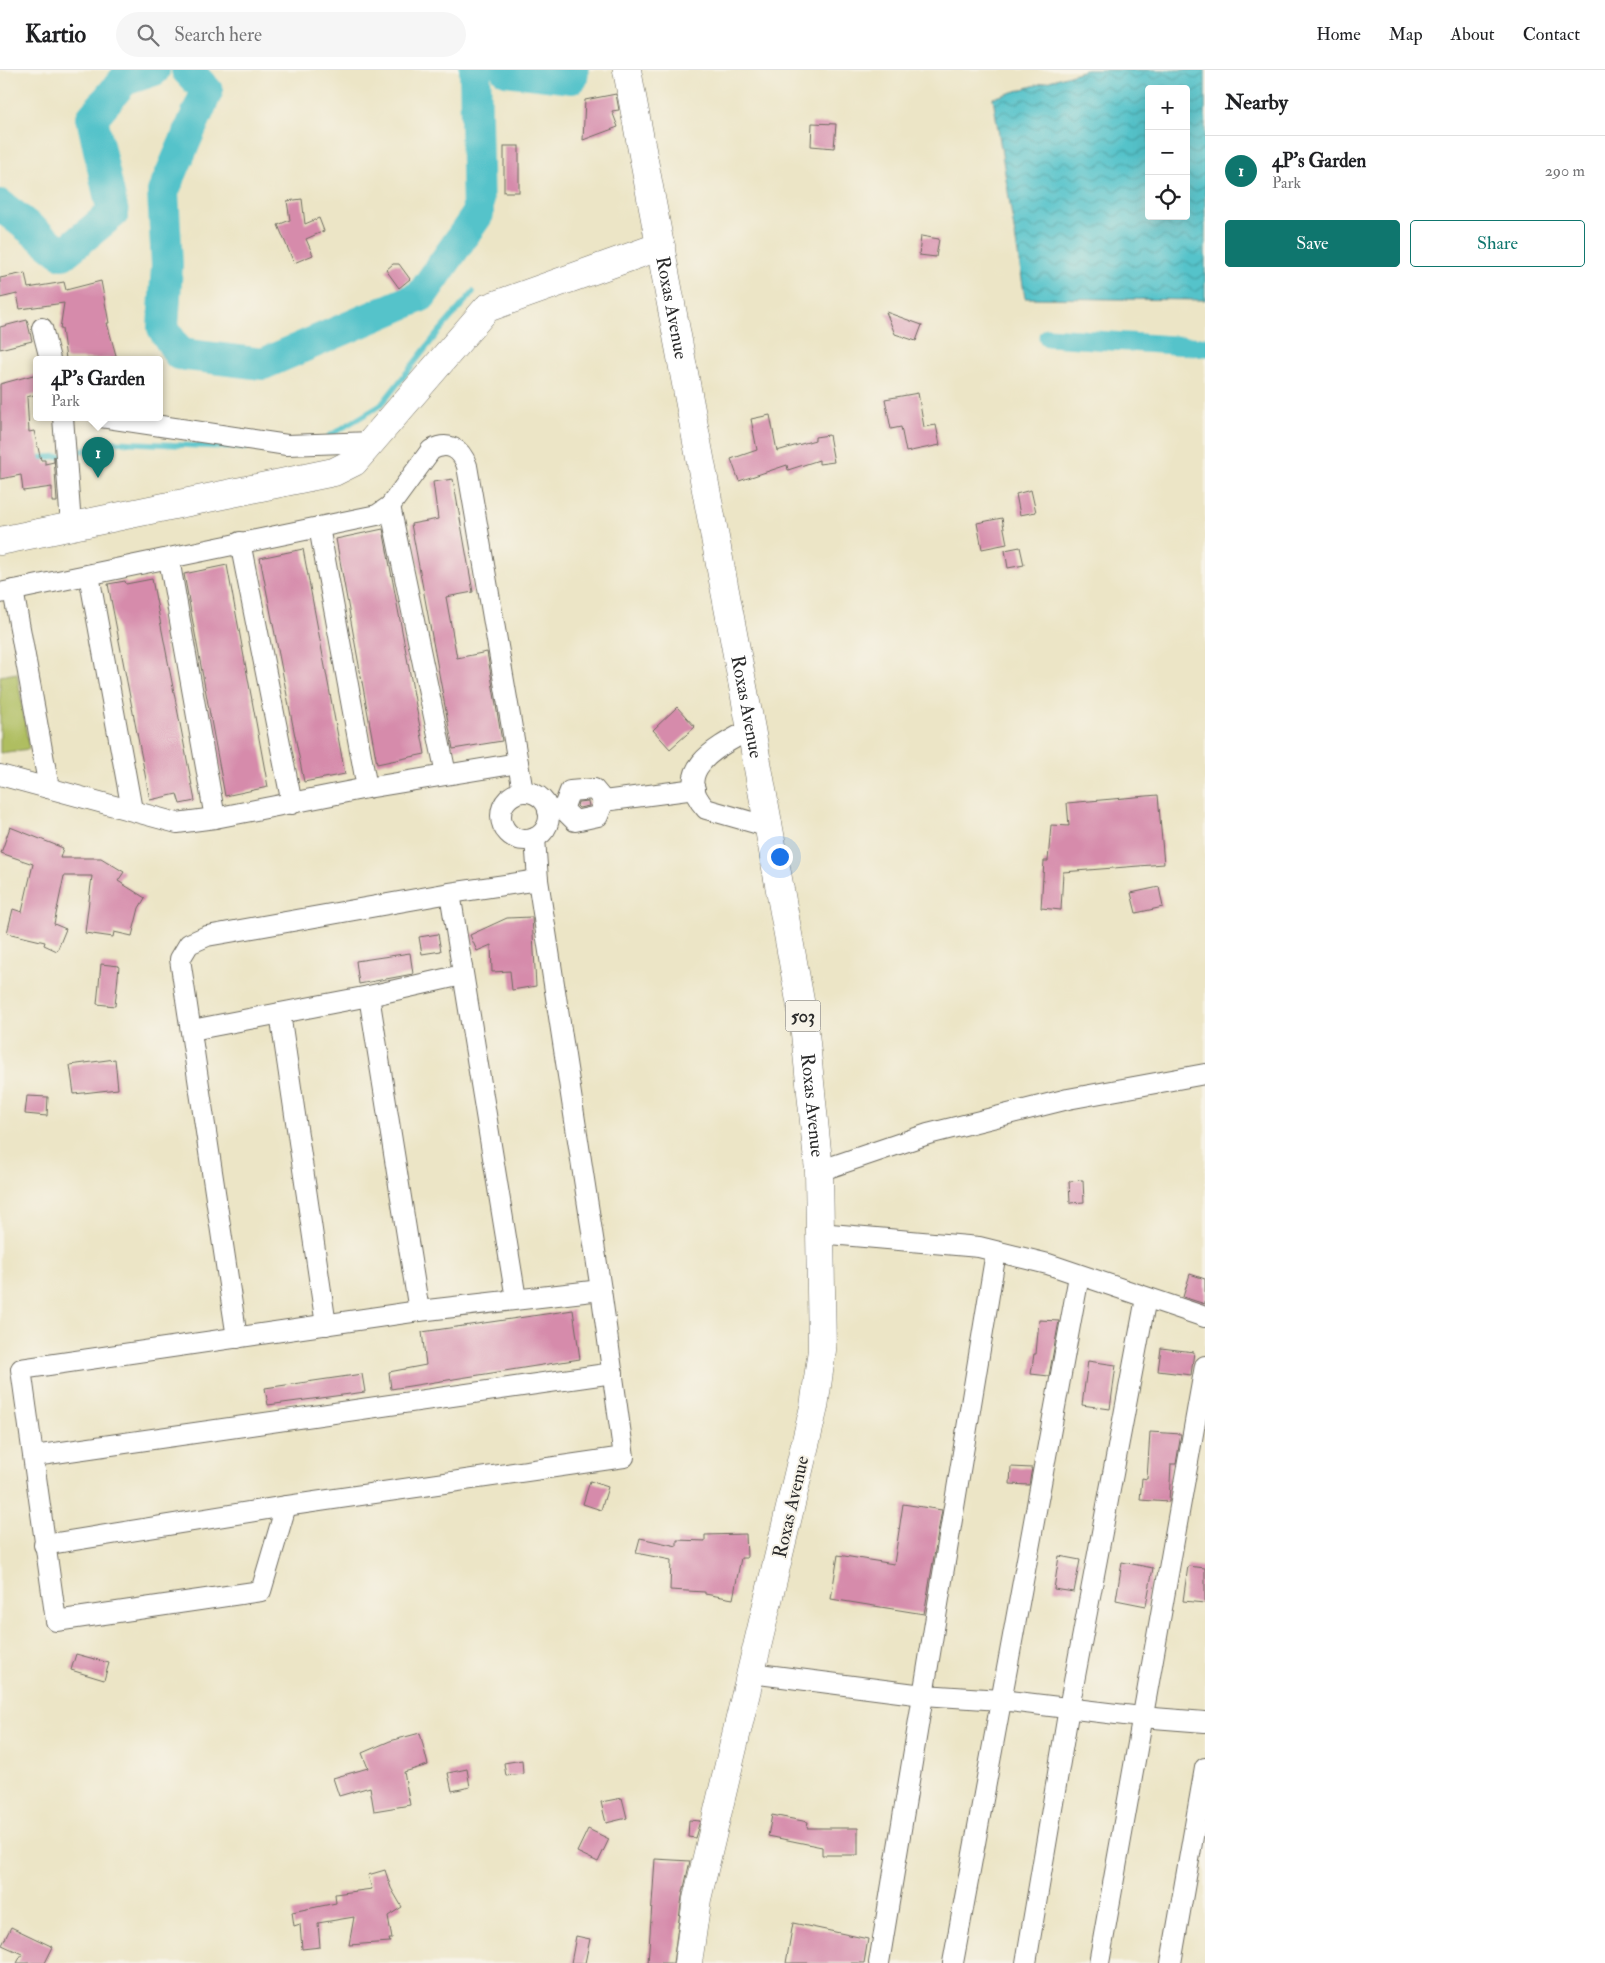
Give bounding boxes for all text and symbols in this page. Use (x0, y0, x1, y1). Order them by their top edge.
search box (116, 12, 466, 57)
text: Kartio (25, 19, 86, 50)
icon: search (134, 21, 162, 49)
text: Search here (174, 23, 262, 47)
text: Home (1316, 23, 1361, 46)
text: Map (1389, 23, 1423, 46)
text: About (1451, 23, 1495, 46)
text: Contact (1523, 23, 1580, 46)
map controls (1145, 85, 1190, 220)
button: + (1145, 85, 1190, 130)
text: Nearby (1225, 89, 1288, 116)
button: − (1145, 130, 1190, 175)
text: 4P's Garden (1272, 149, 1366, 173)
text: 1 (1238, 161, 1244, 181)
text: 290 m (1545, 161, 1585, 181)
text: Park (1272, 173, 1301, 193)
button: locate (1145, 175, 1190, 220)
button: Save (1225, 220, 1400, 267)
button: Share (1410, 220, 1585, 267)
street label: Roxas Avenue (650, 254, 693, 361)
popup (33, 356, 163, 421)
text: 4P's Garden (51, 367, 145, 391)
text: Park (51, 391, 80, 411)
pin: 1 (82, 437, 114, 478)
street label: Roxas Avenue (725, 653, 768, 760)
your location (767, 844, 793, 870)
road number: 503 (786, 1000, 820, 1031)
street label: Roxas Avenue (795, 1052, 830, 1158)
street label: Roxas Avenue (768, 1454, 814, 1560)

